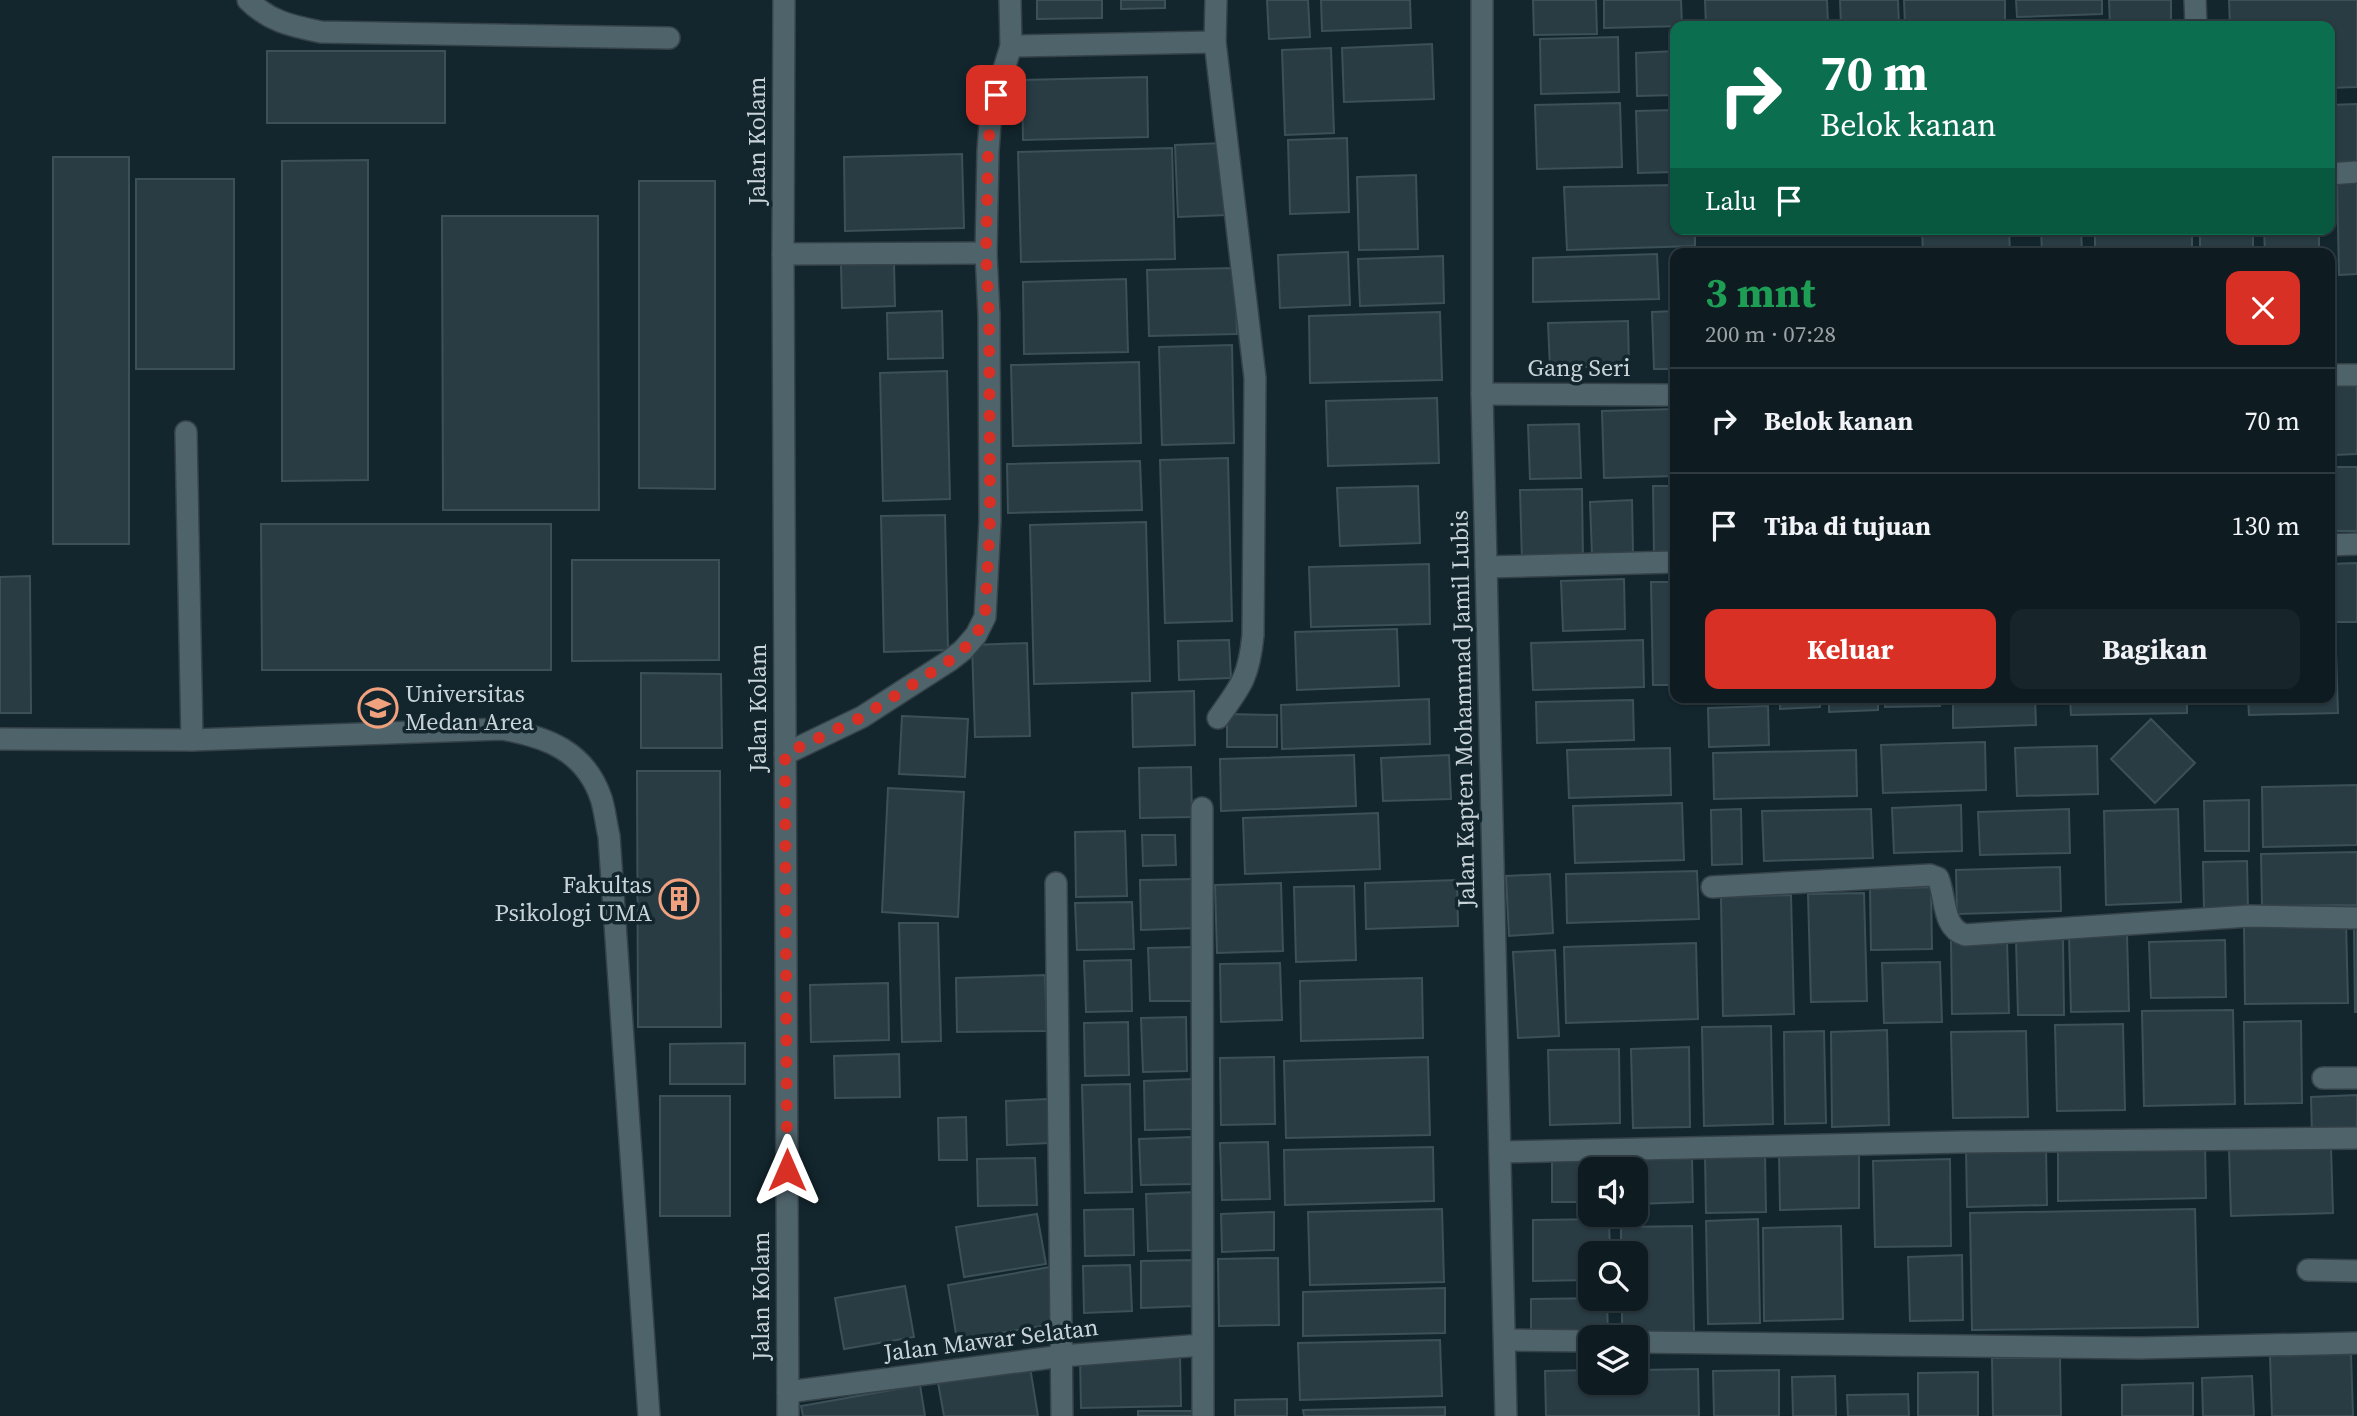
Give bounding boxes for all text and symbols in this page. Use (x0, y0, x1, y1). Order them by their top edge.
text: 70 m (1820, 39, 1928, 106)
icon: right (1705, 49, 1796, 140)
pin (966, 65, 1026, 125)
icon: arrive (977, 76, 1015, 114)
street label: Jalan Kolam (740, 77, 773, 206)
text: Belok kanan (1820, 103, 1996, 147)
icon: arrive (1770, 182, 1808, 220)
text: Lalu (1705, 183, 1756, 219)
text: 3 mnt (1705, 263, 1816, 321)
button: close (2226, 271, 2300, 345)
text: 200 m · 07:28 (1705, 318, 1836, 350)
street label: Gang Seri (1528, 351, 1630, 384)
icon: right (1705, 402, 1743, 440)
text: Belok kanan (1764, 403, 1913, 439)
text: 70 m (2245, 403, 2300, 439)
icon: arrive (1705, 507, 1743, 545)
text: Tiba di tujuan (1764, 508, 1931, 544)
text: 130 m (2232, 508, 2300, 544)
street label: Jalan Kapten Mohammad Jamil Lubis (1443, 510, 1482, 909)
button: Keluar (1705, 609, 1996, 689)
button: Bagikan (2010, 609, 2300, 689)
street label: Jalan Kolam (741, 644, 774, 773)
place label: Universitas Medan Area (405, 677, 535, 738)
school or university icon: Universitas Medan Area (357, 687, 399, 729)
place label: Fakultas Psikologi UMA (494, 868, 652, 929)
building icon: Fakultas Psikologi UMA (658, 878, 700, 920)
position arrow (750, 1133, 824, 1207)
map controls (1578, 1157, 1648, 1395)
button: sound (1578, 1157, 1648, 1227)
street label: Jalan Kolam (744, 1232, 777, 1361)
button: search (1578, 1241, 1648, 1311)
street label: Jalan Mawar Selatan (881, 1310, 1100, 1369)
button: layers (1578, 1325, 1648, 1395)

